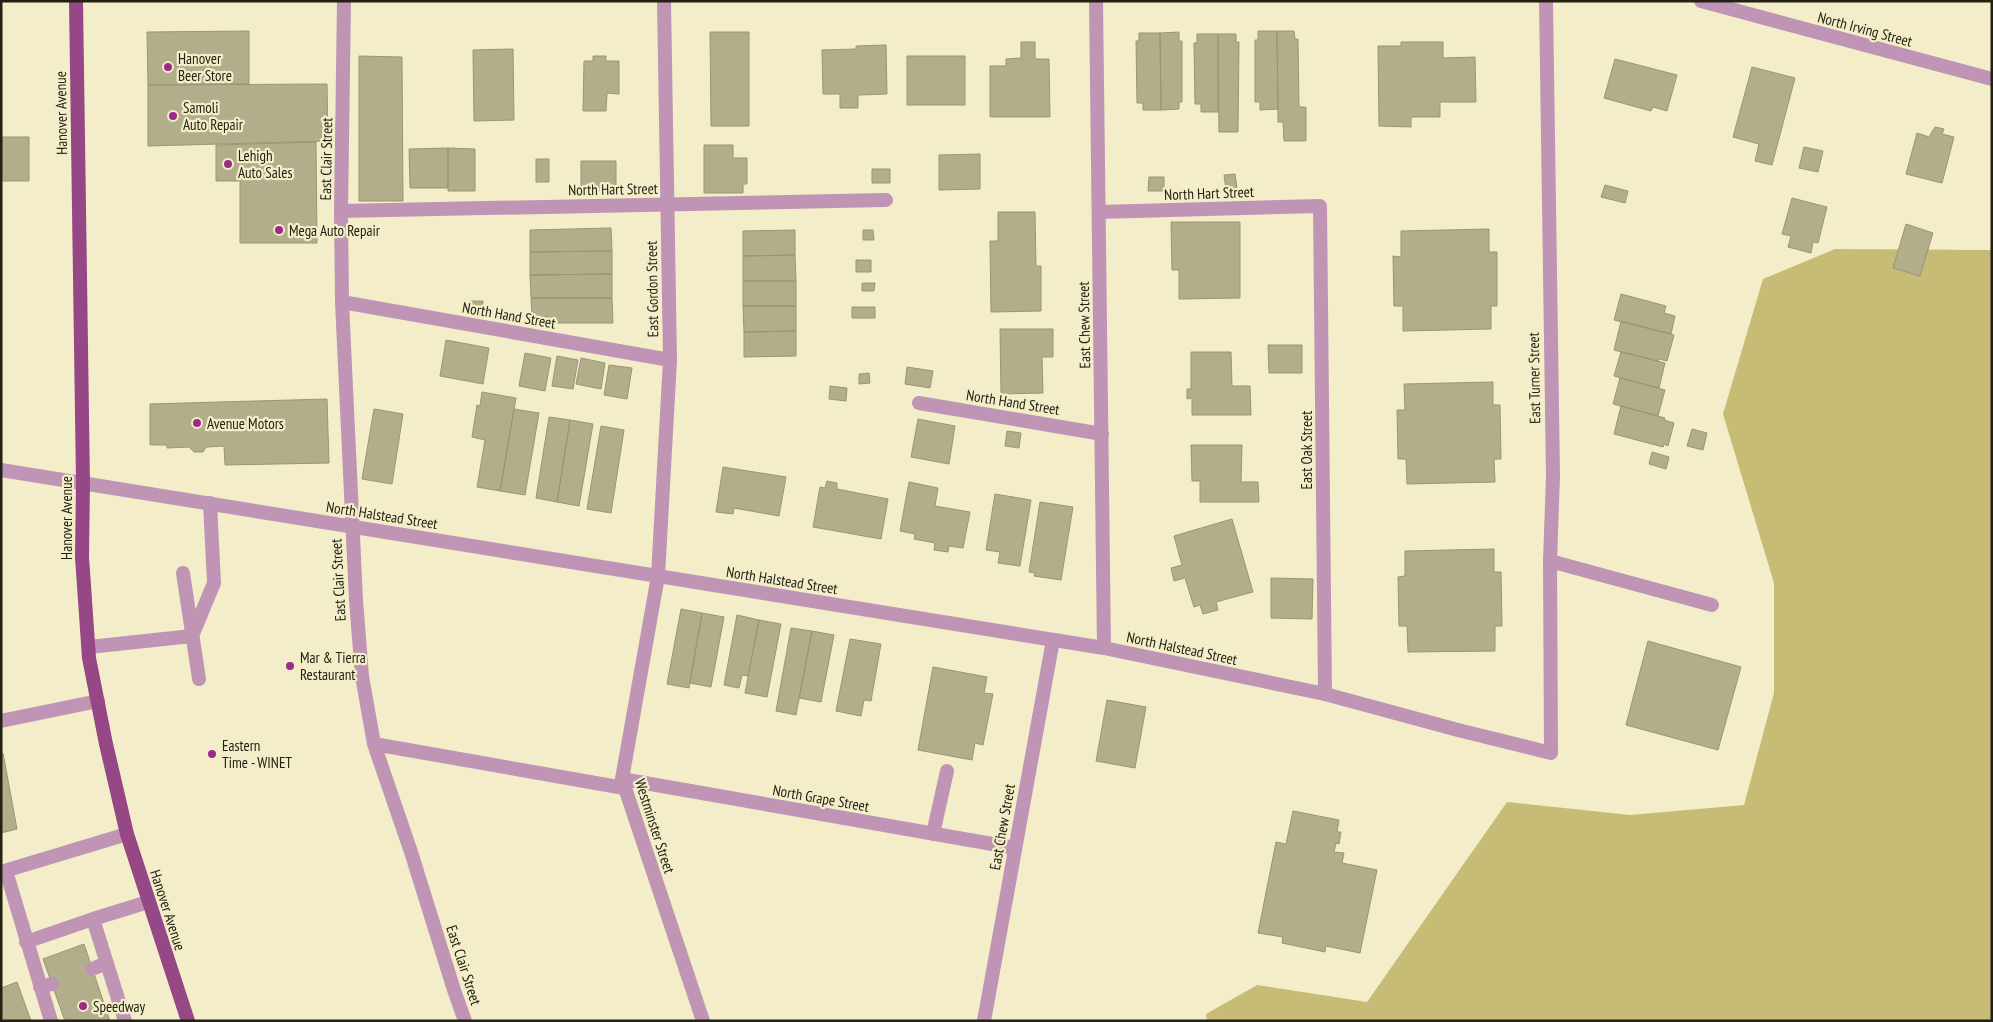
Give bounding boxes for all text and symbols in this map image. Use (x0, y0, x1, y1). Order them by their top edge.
street label: North Irving Street (1816, 7, 1914, 51)
place label: Hanover Beer Store (178, 49, 232, 85)
marker: Hanover Beer Store (162, 61, 174, 73)
street label: Hanover Avenue (51, 71, 71, 155)
place label: Samoli Auto Repair (183, 98, 244, 134)
marker: Samoli Auto Repair (167, 110, 179, 122)
street label: East Clair Street (316, 117, 336, 201)
place label: Lehigh Auto Sales (238, 146, 292, 182)
marker: Lehigh Auto Sales (222, 158, 234, 170)
street label: North Hart Street (568, 179, 658, 199)
street label: North Hart Street (1164, 182, 1254, 204)
place label: Mega Auto Repair (289, 221, 381, 240)
marker: Mega Auto Repair (273, 224, 285, 236)
street label: East Gordon Street (642, 241, 662, 337)
street label: East Chew Street (1074, 281, 1094, 369)
street label: North Hand Street (461, 297, 557, 333)
street label: East Turner Street (1524, 332, 1544, 424)
street label: North Hand Street (965, 385, 1061, 419)
street label: East Oak Street (1297, 411, 1316, 489)
place label: Avenue Motors (207, 414, 284, 433)
marker: Avenue Motors (191, 417, 203, 429)
street label: Hanover Avenue (57, 476, 76, 560)
street label: North Halstead Street (325, 497, 439, 533)
street label: East Clair Street (326, 538, 350, 622)
street label: North Halstead Street (725, 562, 839, 598)
street label: North Halstead Street (1125, 627, 1239, 669)
place label: Mar & Tierra Restaurant (300, 648, 366, 684)
marker: Mar & Tierra Restaurant (284, 660, 296, 672)
place label: Eastern Time - WINET (222, 736, 292, 772)
marker: Eastern Time - WINET (206, 748, 218, 760)
street label: Westminster Street (631, 776, 679, 876)
street label: North Grape Street (771, 780, 871, 816)
street label: East Chew Street (985, 782, 1019, 872)
street label: Hanover Avenue (146, 867, 190, 953)
street label: East Clair Street (442, 923, 486, 1007)
place label: Speedway (93, 997, 146, 1016)
marker: Speedway (77, 1000, 89, 1012)

